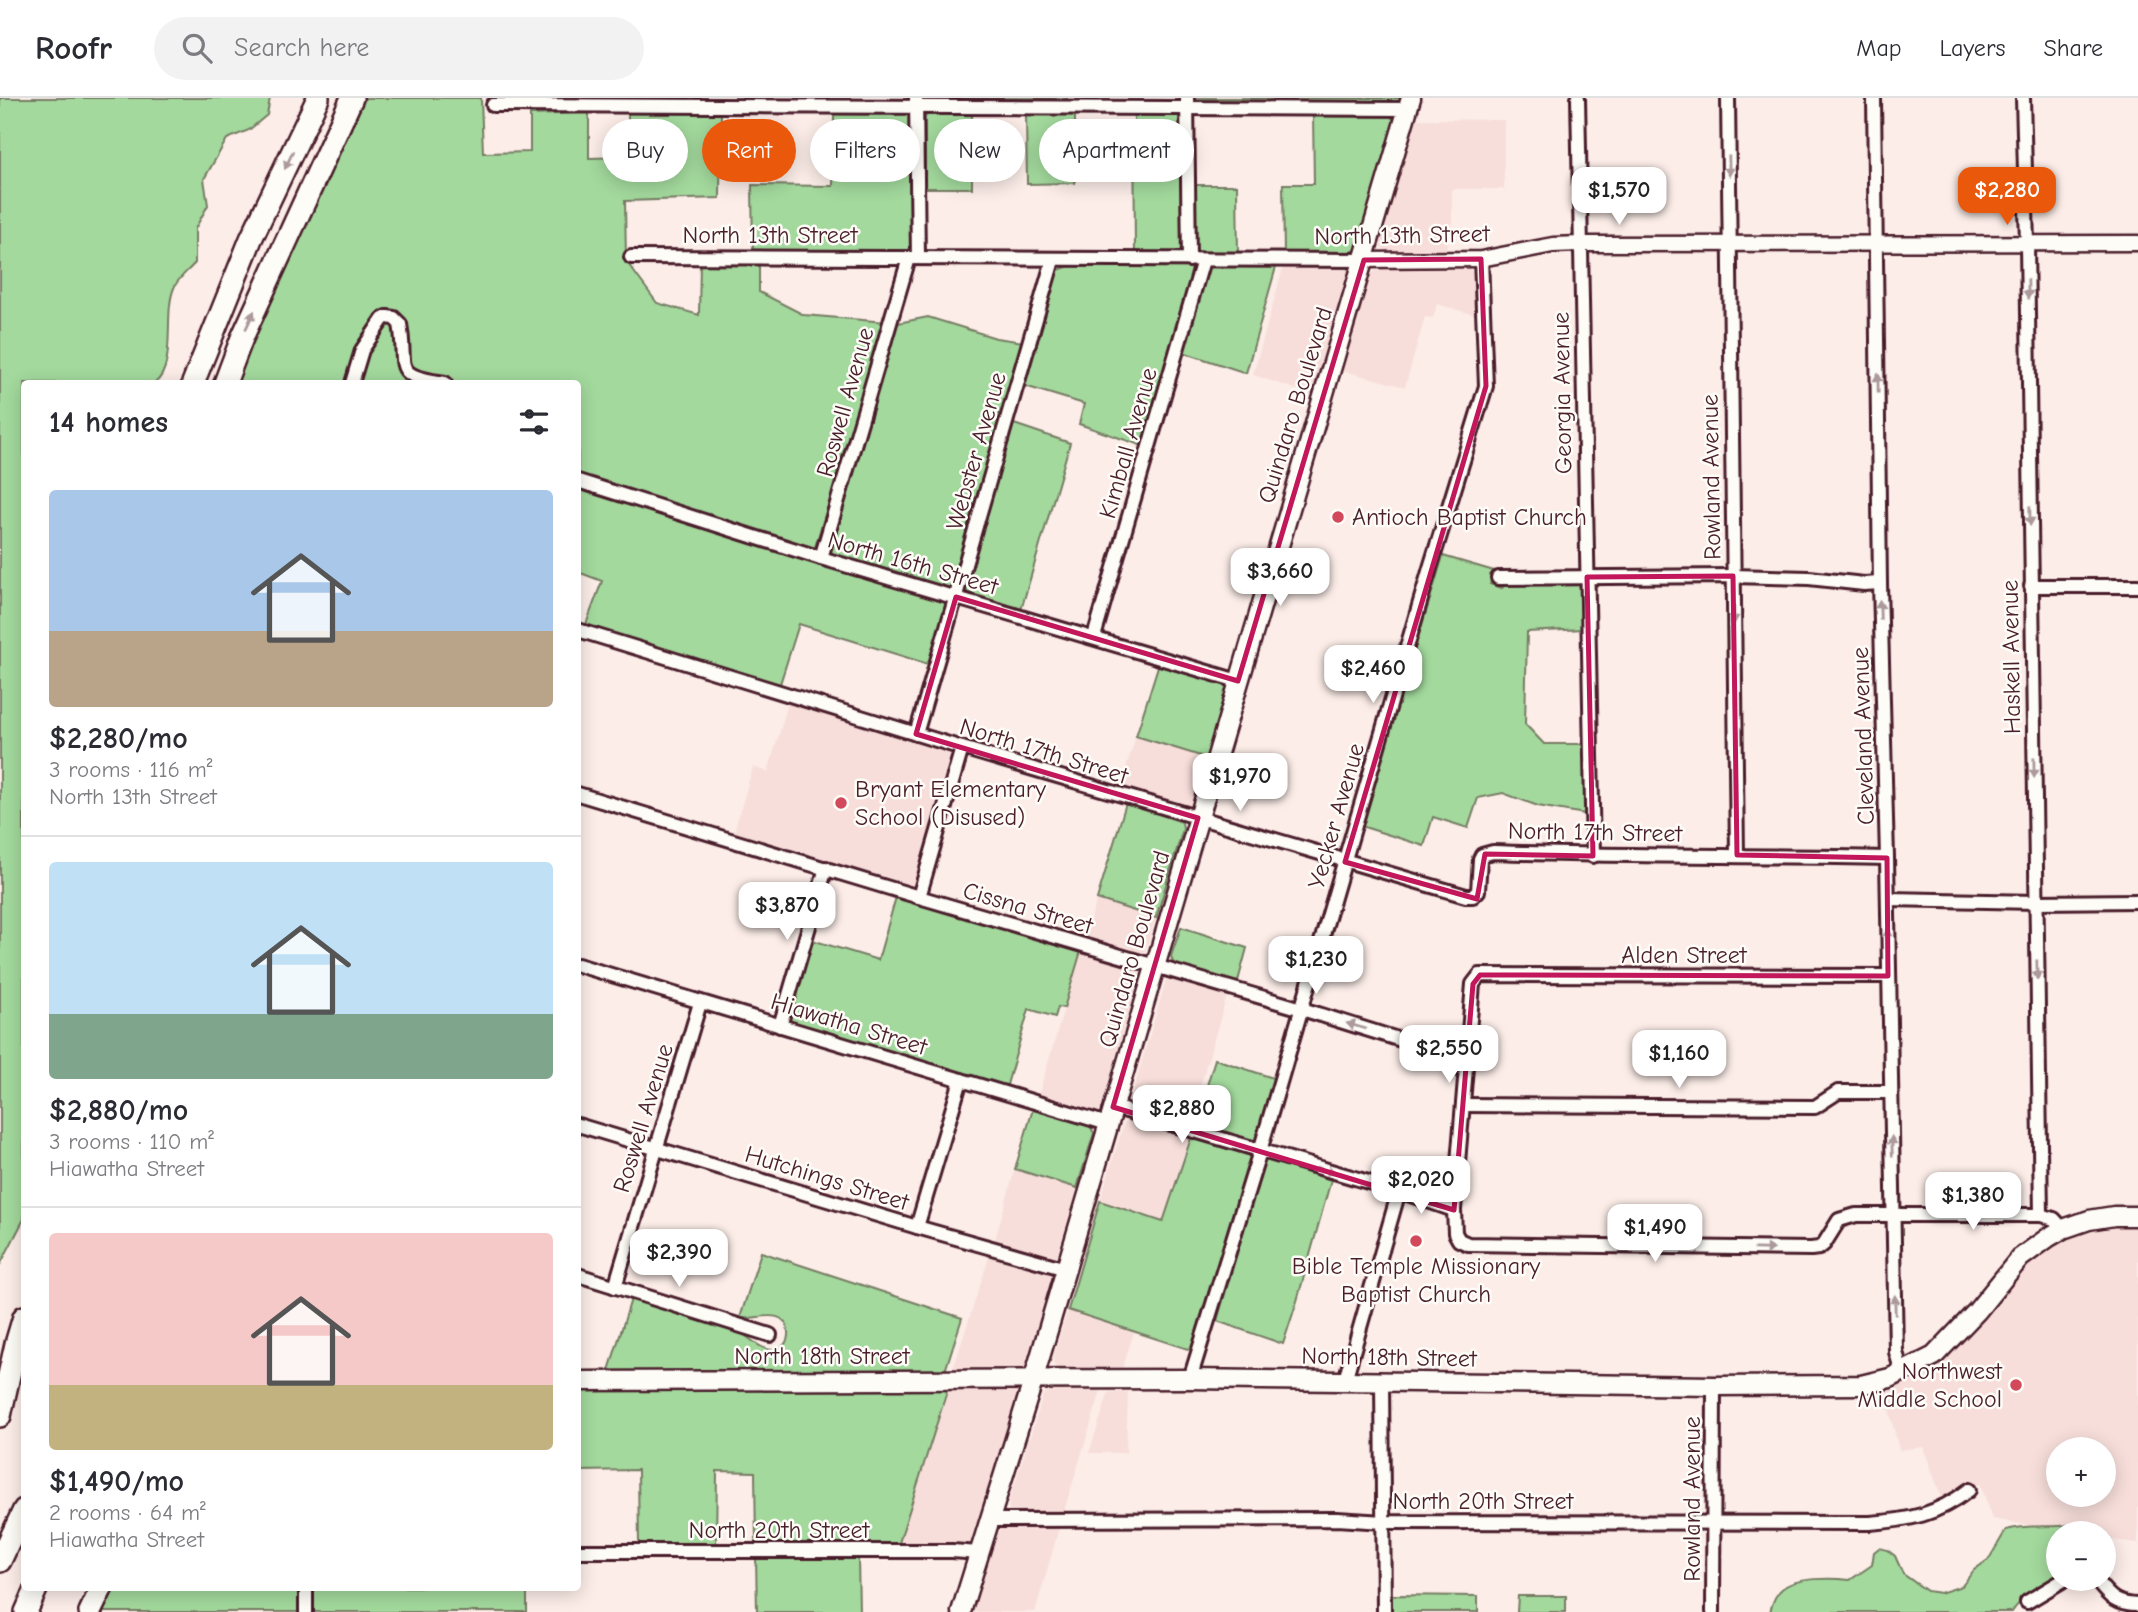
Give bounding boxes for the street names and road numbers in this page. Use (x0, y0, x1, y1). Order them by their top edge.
street label: North 13th Street (1314, 219, 1491, 251)
street label: North 13th Street (682, 221, 859, 249)
street label: Quindaro Boulevard (1252, 304, 1338, 506)
street label: Georgia Avenue (1547, 312, 1577, 474)
street label: Roswell Avenue (810, 324, 880, 480)
street label: Kimball Avenue (1093, 364, 1163, 522)
street label: Webster Avenue (940, 369, 1012, 533)
street label: Rowland Avenue (1696, 394, 1726, 560)
street label: North 16th Street (824, 525, 1003, 601)
street label: Haskell Avenue (1996, 580, 2026, 734)
street label: Cleveland Avenue (1846, 646, 1880, 826)
street label: North 17th Street (956, 712, 1133, 790)
street label: Yecker Avenue (1302, 740, 1370, 892)
street label: North 17th Street (1508, 816, 1684, 848)
street label: Quindaro Boulevard (1092, 847, 1176, 1051)
street label: Cissna Street (960, 876, 1097, 940)
street label: Alden Street (1621, 941, 1748, 969)
street label: Hiawatha Street (768, 987, 931, 1061)
street label: Roswell Avenue (607, 1040, 679, 1196)
street label: Hutchings Street (742, 1140, 913, 1217)
street label: North 18th Street (1301, 1341, 1478, 1373)
street label: North 18th Street (734, 1342, 911, 1370)
street label: Rowland Avenue (1678, 1416, 1706, 1582)
street label: North 20th Street (1393, 1487, 1575, 1515)
street label: North 20th Street (689, 1516, 871, 1544)

